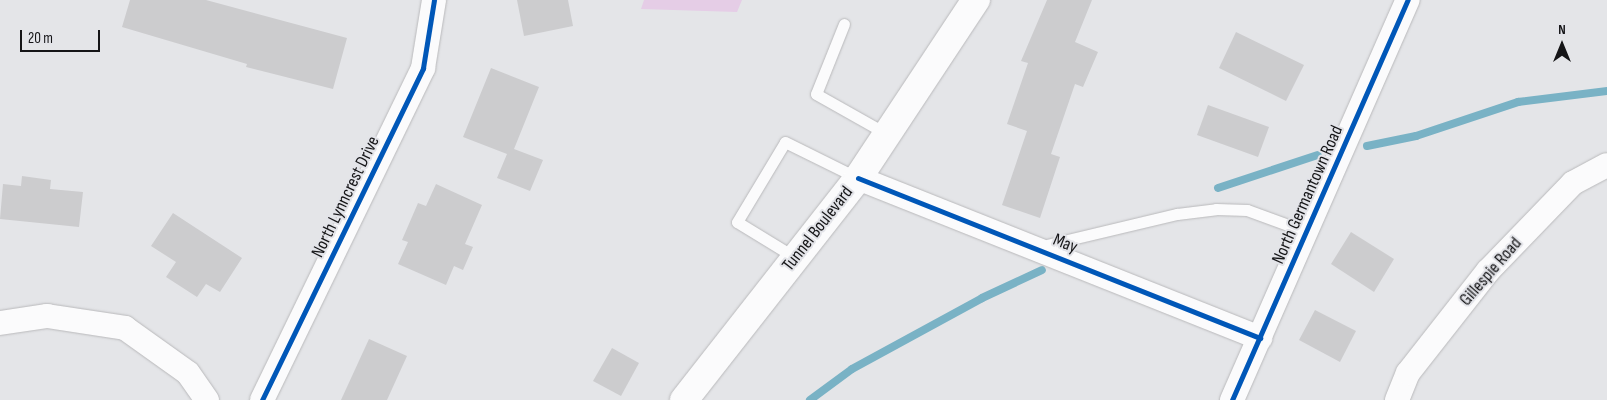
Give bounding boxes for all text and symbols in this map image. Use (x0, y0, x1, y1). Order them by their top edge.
scale bar (22, 20, 102, 52)
north arrow (1537, 20, 1587, 70)
text: N (1558, 21, 1566, 38)
text: 20 m (28, 29, 53, 48)
street label: North Germantown Road (1268, 122, 1348, 268)
street label: North Lynncrest Drive (307, 133, 385, 261)
street label: Tunnel Boulevard (778, 182, 858, 276)
street label: May (1050, 229, 1080, 259)
street label: Gillespie Road (1455, 233, 1527, 311)

